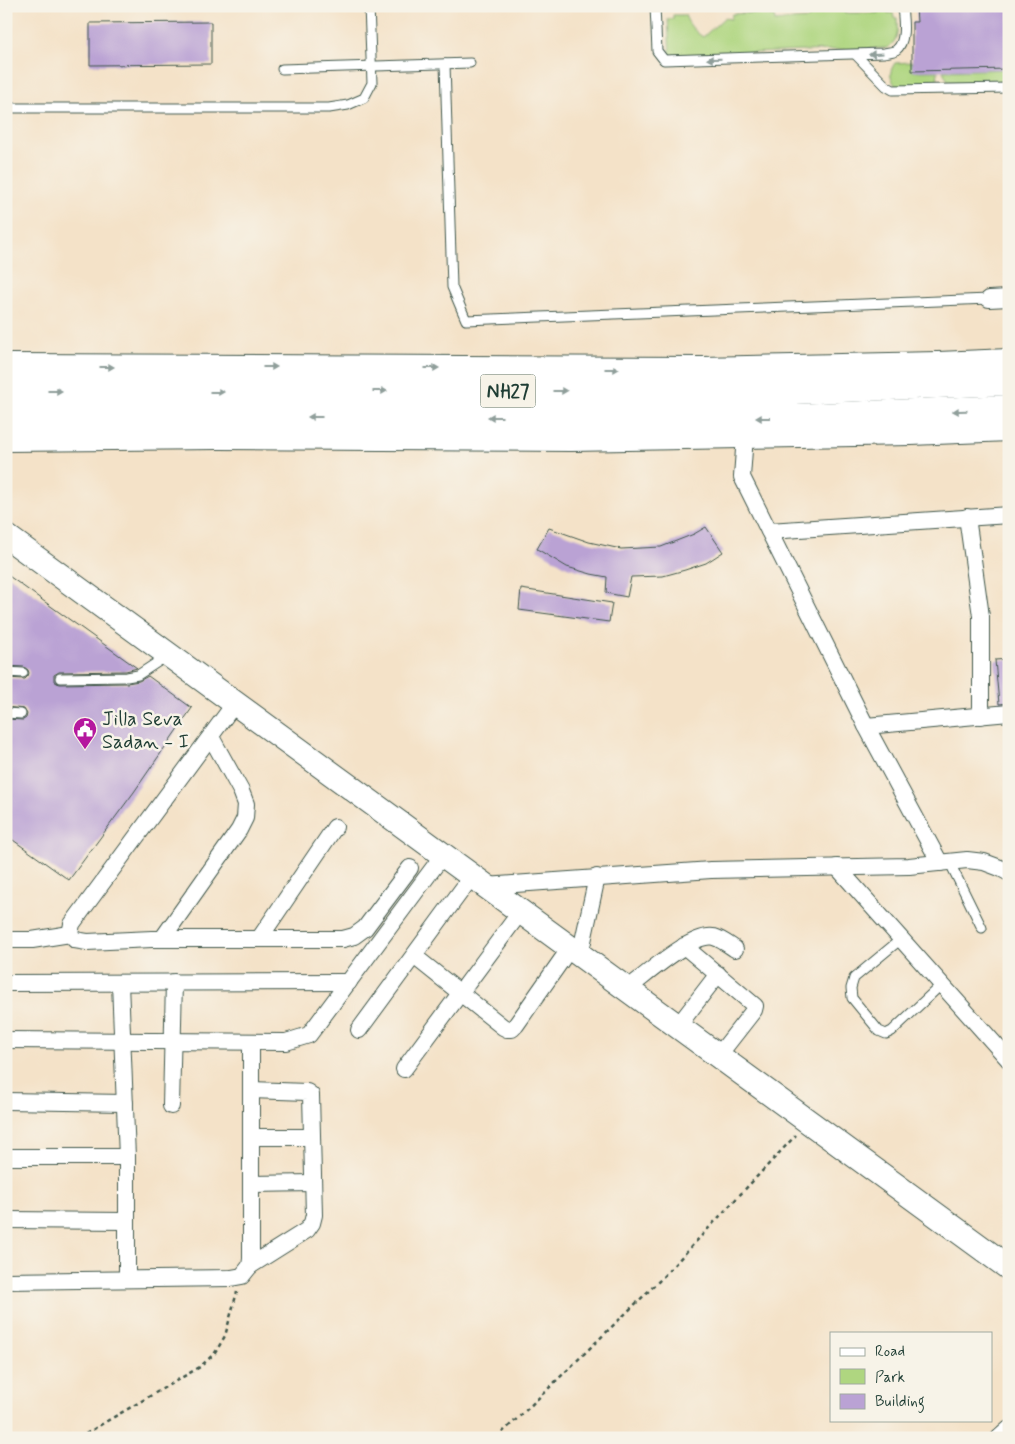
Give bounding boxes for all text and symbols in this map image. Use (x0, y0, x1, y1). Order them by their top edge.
one-way arrow (868, 50, 884, 58)
one-way arrow (706, 55, 722, 63)
one-way arrow (100, 363, 116, 371)
one-way arrow (262, 363, 278, 371)
one-way arrow (425, 364, 441, 372)
one-way arrow (605, 365, 621, 373)
road number: NH27 (480, 374, 536, 408)
one-way arrow (47, 387, 63, 395)
one-way arrow (372, 387, 388, 395)
one-way arrow (552, 387, 568, 395)
one-way arrow (210, 388, 226, 396)
one-way arrow (952, 407, 968, 415)
one-way arrow (307, 413, 323, 421)
one-way arrow (487, 413, 503, 421)
one-way arrow (754, 414, 770, 422)
place label: Jilla Seva Sadan - I (102, 706, 189, 756)
public building icon: Jilla Seva Sadan - I (72, 716, 98, 750)
legend (830, 1332, 992, 1422)
text: Road (875, 1342, 905, 1362)
text: Park (875, 1368, 905, 1388)
text: Building (875, 1392, 925, 1413)

